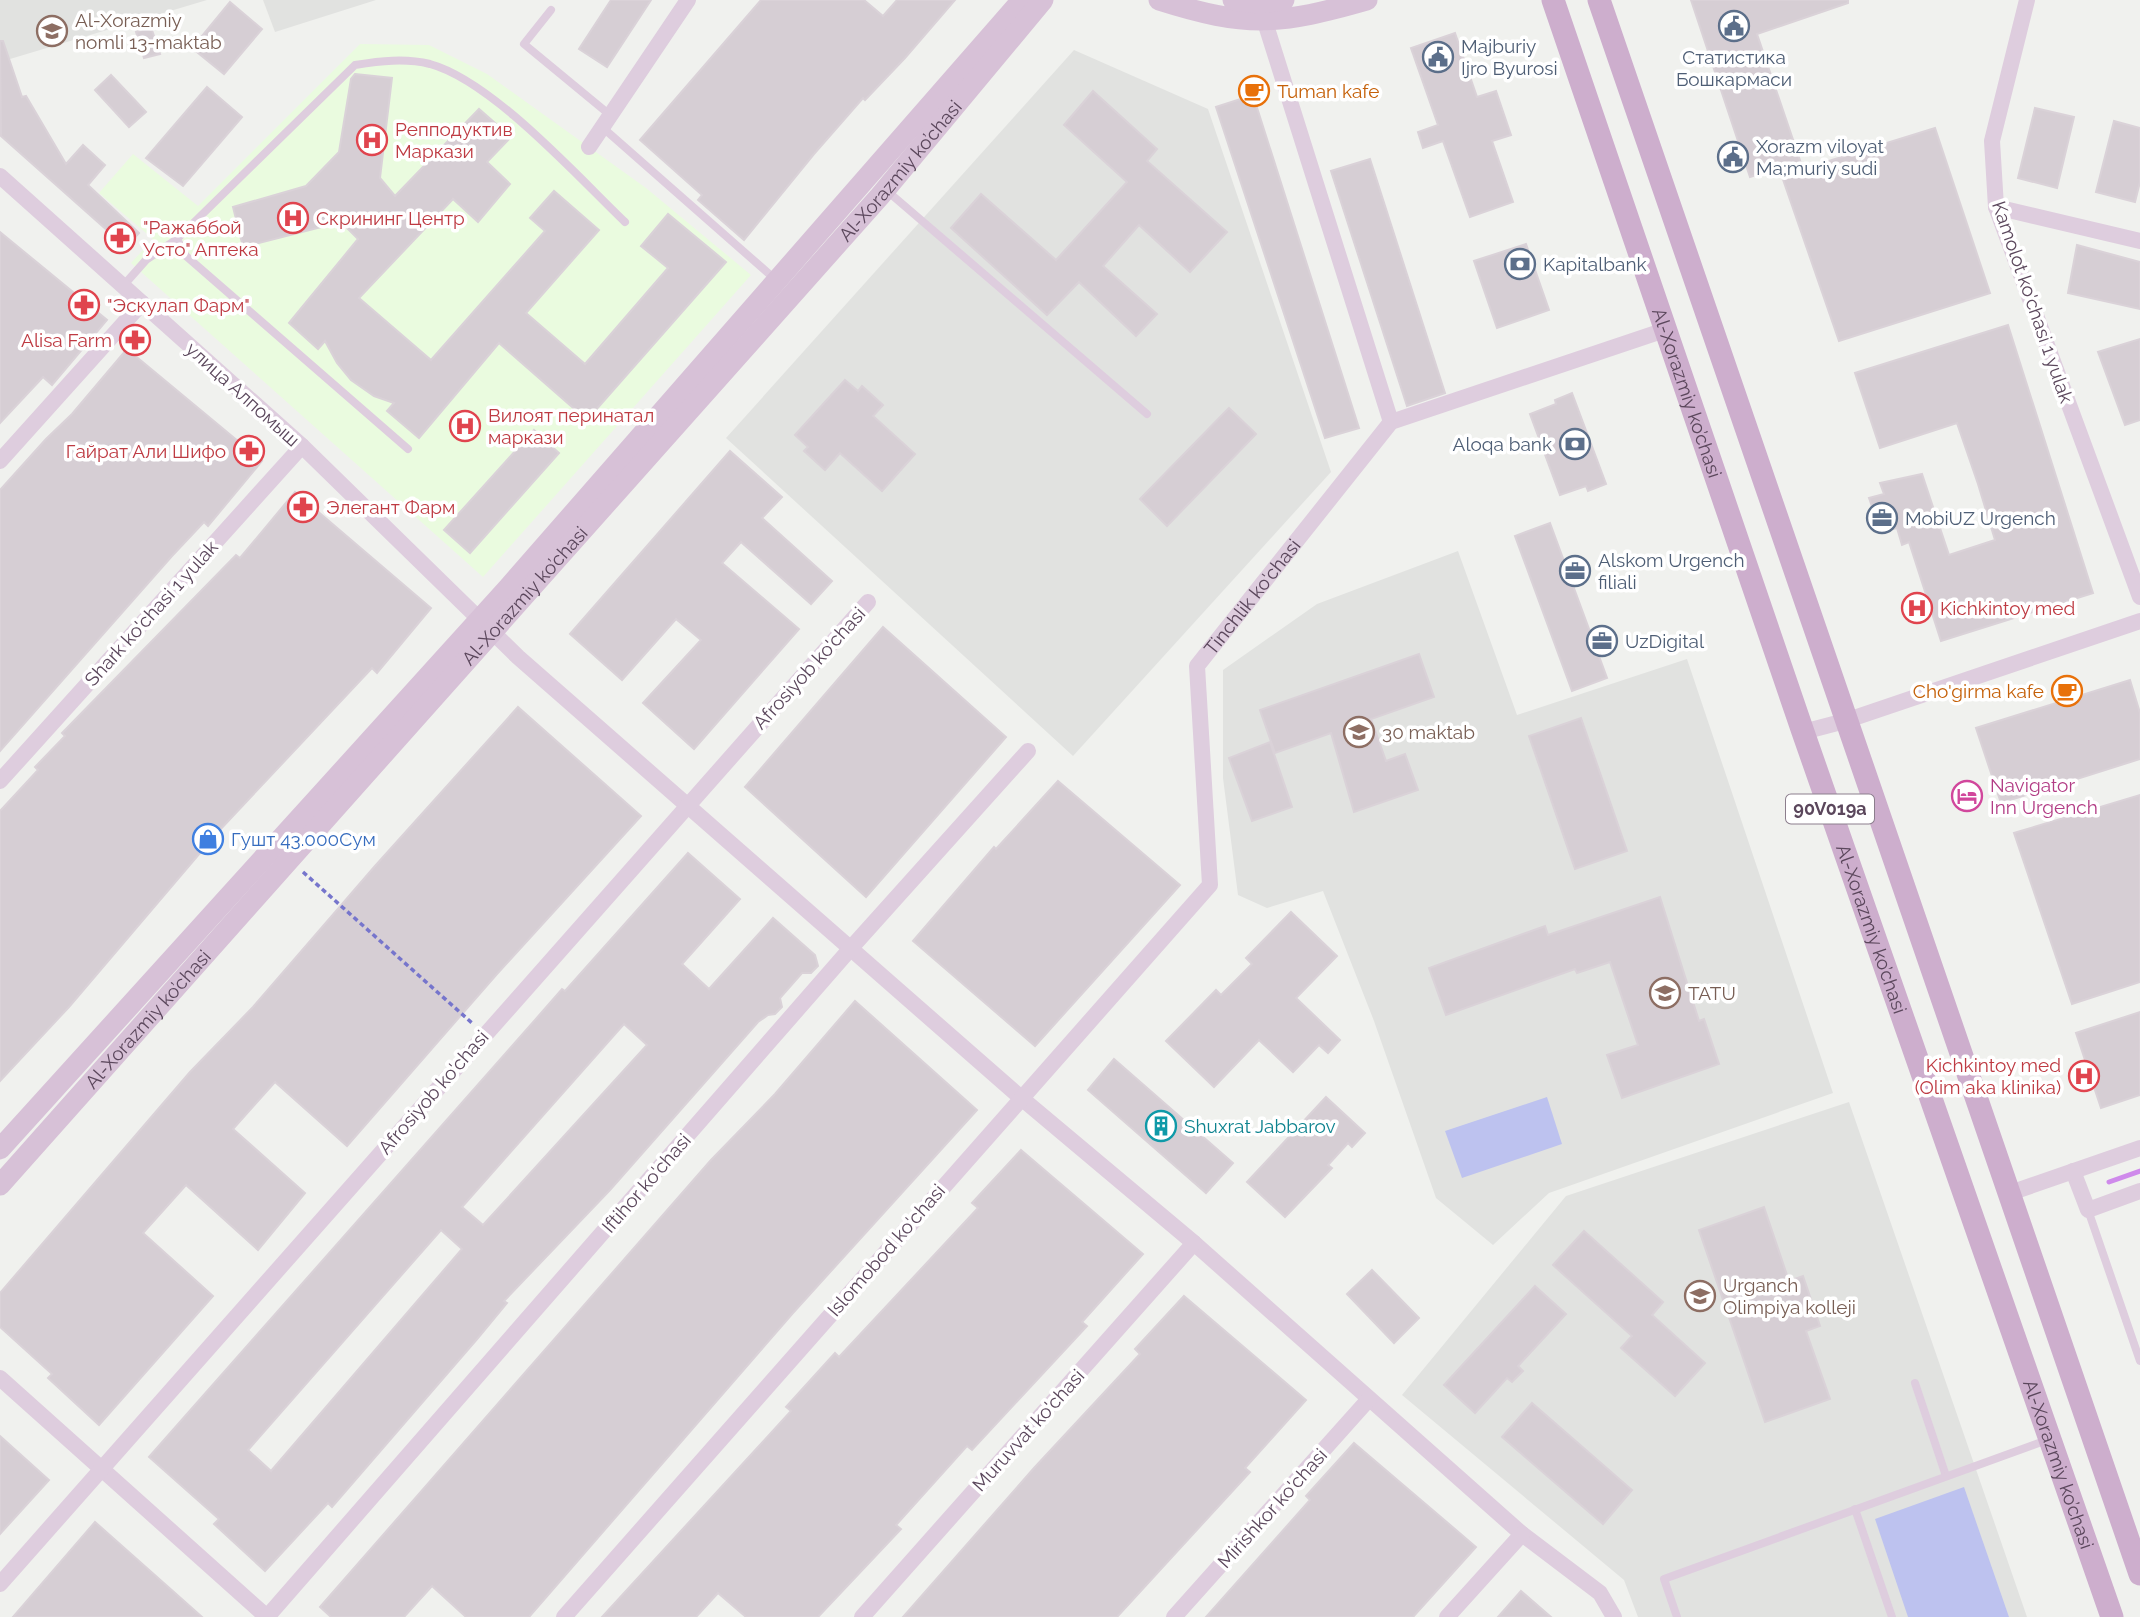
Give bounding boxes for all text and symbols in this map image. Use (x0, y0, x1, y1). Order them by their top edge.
place label: Аl-Xоrаzmiy nоmli 13-mаktаb (75, 9, 222, 53)
public building icon: Статистика Бошкармаси (1717, 9, 1751, 43)
school or university icon: Аl-Xоrаzmiy nоmli 13-mаktаb (35, 14, 69, 48)
place label: Majburiy Ijro Byurosi (1461, 35, 1558, 79)
public building icon: Majburiy Ijro Byurosi (1421, 40, 1455, 74)
place label: Статистика Бошкармаси (1676, 46, 1792, 90)
cafe icon: Tuman kafe (1237, 74, 1271, 108)
place label: Tuman kafe (1277, 80, 1379, 102)
street label: Al-Xorazmiy ko’chasi (834, 96, 966, 246)
place label: Репподуктив Маркази (395, 118, 513, 162)
hospital icon: Репподуктив Маркази (355, 123, 389, 157)
place label: Xorazm viloyat Ma;muriy sudi (1756, 135, 1884, 179)
public building icon: Xorazm viloyat Ma;muriy sudi (1716, 140, 1750, 174)
street label: Kamolot ko'chasi 1 yulak (1988, 198, 2078, 406)
hospital icon: Скрининг Центр (276, 201, 310, 235)
place label: Скрининг Центр (316, 207, 465, 229)
place label: "Ражаббой Усто" Аптека (143, 216, 259, 260)
pharmacy icon: "Ражаббой Усто" Аптека (103, 221, 137, 255)
bank icon: Kapitalbank (1503, 247, 1537, 281)
place label: Kapitalbank (1543, 253, 1647, 275)
pharmacy icon: "Эскулап Фарм" (67, 288, 101, 322)
place label: "Эскулап Фарм" (107, 294, 250, 316)
street label: Al-Xorazmiy ko’chasi (1648, 305, 1726, 480)
pharmacy icon: Alisa Farm (118, 323, 152, 357)
place label: Alisa Farm (21, 329, 112, 351)
street label: улица Алпомыш (182, 337, 304, 451)
place label: Вилоят перинатал маркази (488, 404, 654, 448)
hospital icon: Вилоят перинатал маркази (448, 409, 482, 443)
bank icon: Aloqa bank (1558, 427, 1592, 461)
place label: Aloqa bank (1453, 433, 1552, 455)
pharmacy icon: Гайрат Али Шифо (232, 434, 266, 468)
place label: Гайрат Али Шифо (66, 440, 226, 462)
pharmacy icon: Элегант Фарм (286, 490, 320, 524)
place label: Элегант Фарм (326, 496, 455, 518)
office icon: MobiUZ Urgench (1865, 501, 1899, 535)
place label: MobiUZ Urgench (1905, 507, 2056, 529)
street label: Al-Xorazmiy ko’chasi (457, 522, 592, 669)
street label: Tinchlik ko'chasi (1199, 535, 1305, 659)
street label: Shark ko'chasi 1 yulak (80, 536, 222, 690)
place label: Alskom Urgench filiali (1598, 549, 1744, 593)
office icon: Alskom Urgench filiali (1558, 554, 1592, 588)
hospital icon: Kichkintoy med (1900, 591, 1934, 625)
place label: Kichkintoy med (1940, 597, 2075, 619)
street label: Afrosiyob ko'chasi (748, 603, 870, 733)
office icon: UzDigital (1585, 624, 1619, 658)
place label: UzDigital (1625, 630, 1705, 652)
cafe icon: Cho'girma kafe (2050, 674, 2084, 708)
place label: Cho'girma kafe (1913, 680, 2044, 702)
school or university icon: 30 maktab (1342, 715, 1376, 749)
place label: 30 maktab (1382, 721, 1475, 743)
place label: Navigator Inn Urgench (1990, 774, 2098, 818)
hotel icon: Navigator Inn Urgench (1950, 779, 1984, 813)
road number: 90V019a (1786, 794, 1874, 824)
shop icon: Гушт 43.000Сум (191, 822, 225, 856)
place label: Гушт 43.000Сум (231, 828, 376, 850)
street label: Al-Xorazmiy ko’chasi (1832, 841, 1911, 1016)
street label: Al-Xorazmiy ko’chasi (80, 945, 215, 1093)
school or university icon: TATU (1648, 976, 1682, 1010)
place label: TATU (1688, 982, 1736, 1004)
street label: Afrosiyob ko'chasi (373, 1026, 493, 1158)
place label: Kichkintoy med (Olim aka klinika) (1915, 1054, 2061, 1098)
hospital icon: Kichkintoy med (Olim aka klinika) (2067, 1059, 2101, 1093)
building icon: Shuxrat Jabbarov (1144, 1109, 1178, 1143)
place label: Shuxrat Jabbarov (1184, 1115, 1336, 1137)
street label: Iftihor ko'chasi (597, 1129, 695, 1237)
street label: Islomobod ko'chasi (823, 1180, 949, 1320)
place label: Urganch Olimpiya kolleji (1723, 1274, 1856, 1318)
school or university icon: Urganch Olimpiya kolleji (1683, 1279, 1717, 1313)
street label: Muruvvat ko'chasi (968, 1365, 1088, 1495)
street label: Al-Xorazmiy ko’chasi (2019, 1377, 2098, 1552)
street label: Mirishkor ko'chasi (1213, 1444, 1331, 1572)

